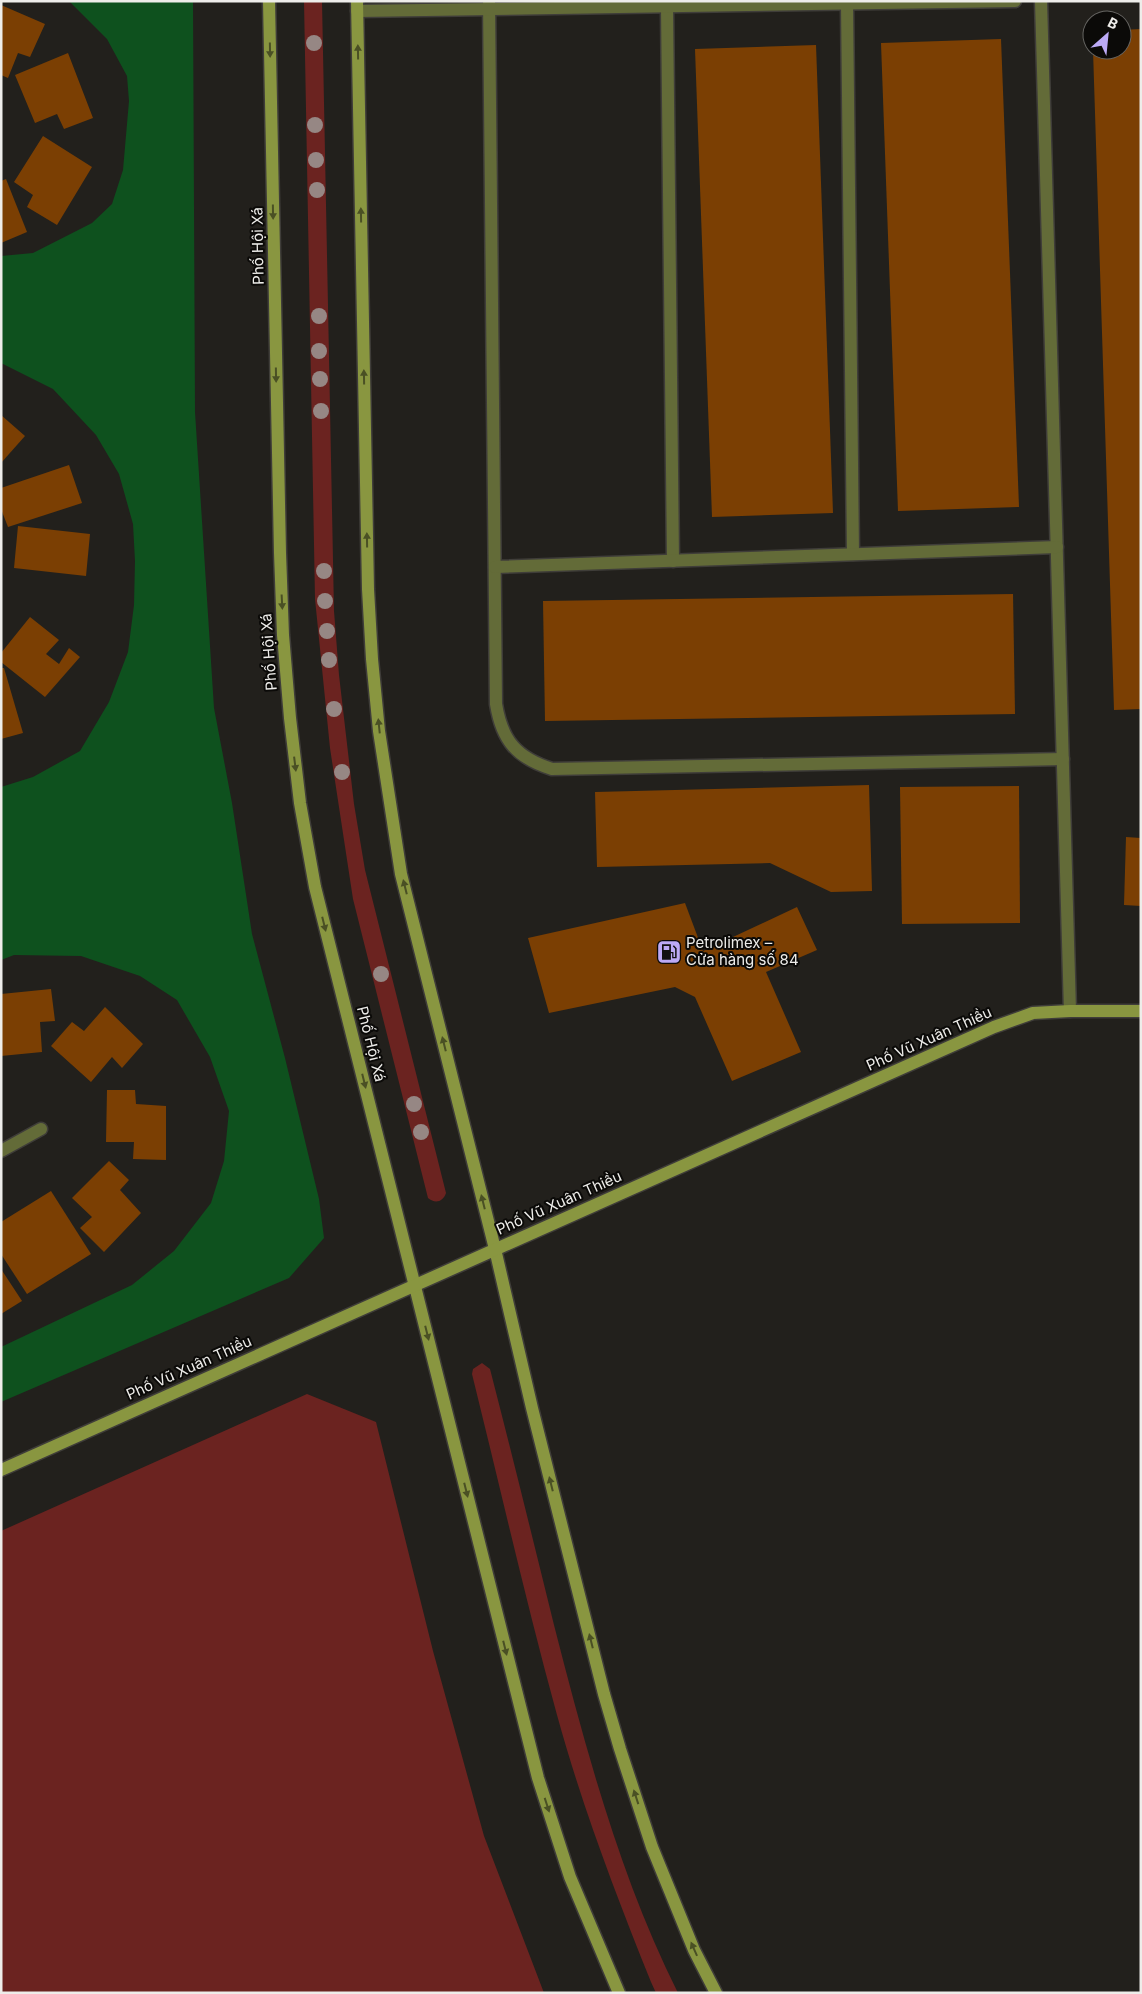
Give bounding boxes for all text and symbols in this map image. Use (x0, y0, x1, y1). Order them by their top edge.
north arrow (1082, 10, 1132, 60)
text: B (1105, 13, 1121, 33)
one-way arrow (266, 42, 274, 58)
one-way arrow (354, 44, 362, 60)
one-way arrow (269, 205, 277, 221)
street label: Phố Hội Xá (247, 207, 268, 285)
one-way arrow (357, 207, 365, 223)
one-way arrow (272, 367, 280, 383)
one-way arrow (360, 369, 368, 385)
one-way arrow (363, 532, 371, 548)
one-way arrow (278, 594, 286, 610)
street label: Phố Hội Xá (256, 613, 281, 691)
one-way arrow (375, 718, 383, 734)
one-way arrow (291, 756, 299, 772)
one-way arrow (400, 879, 408, 894)
one-way arrow (320, 916, 328, 931)
place label: Petrolimex – Cửa hàng số 84 (686, 933, 799, 969)
fuel station icon: Petrolimex – Cửa hàng số 84 (656, 939, 682, 965)
street label: Phố Vũ Xuân Thiều (863, 1002, 995, 1075)
street label: Phố Hội Xá (353, 1004, 390, 1084)
one-way arrow (440, 1037, 448, 1052)
one-way arrow (360, 1074, 368, 1089)
street label: Phố Vũ Xuân Thiều (493, 1166, 625, 1239)
one-way arrow (479, 1195, 487, 1210)
one-way arrow (423, 1325, 431, 1340)
street label: Phố Vũ Xuân Thiều (123, 1331, 255, 1404)
one-way arrow (547, 1476, 555, 1491)
one-way arrow (462, 1483, 470, 1498)
one-way arrow (587, 1634, 595, 1649)
one-way arrow (502, 1641, 510, 1656)
one-way arrow (632, 1790, 640, 1805)
one-way arrow (544, 1798, 551, 1813)
one-way arrow (689, 1942, 697, 1956)

